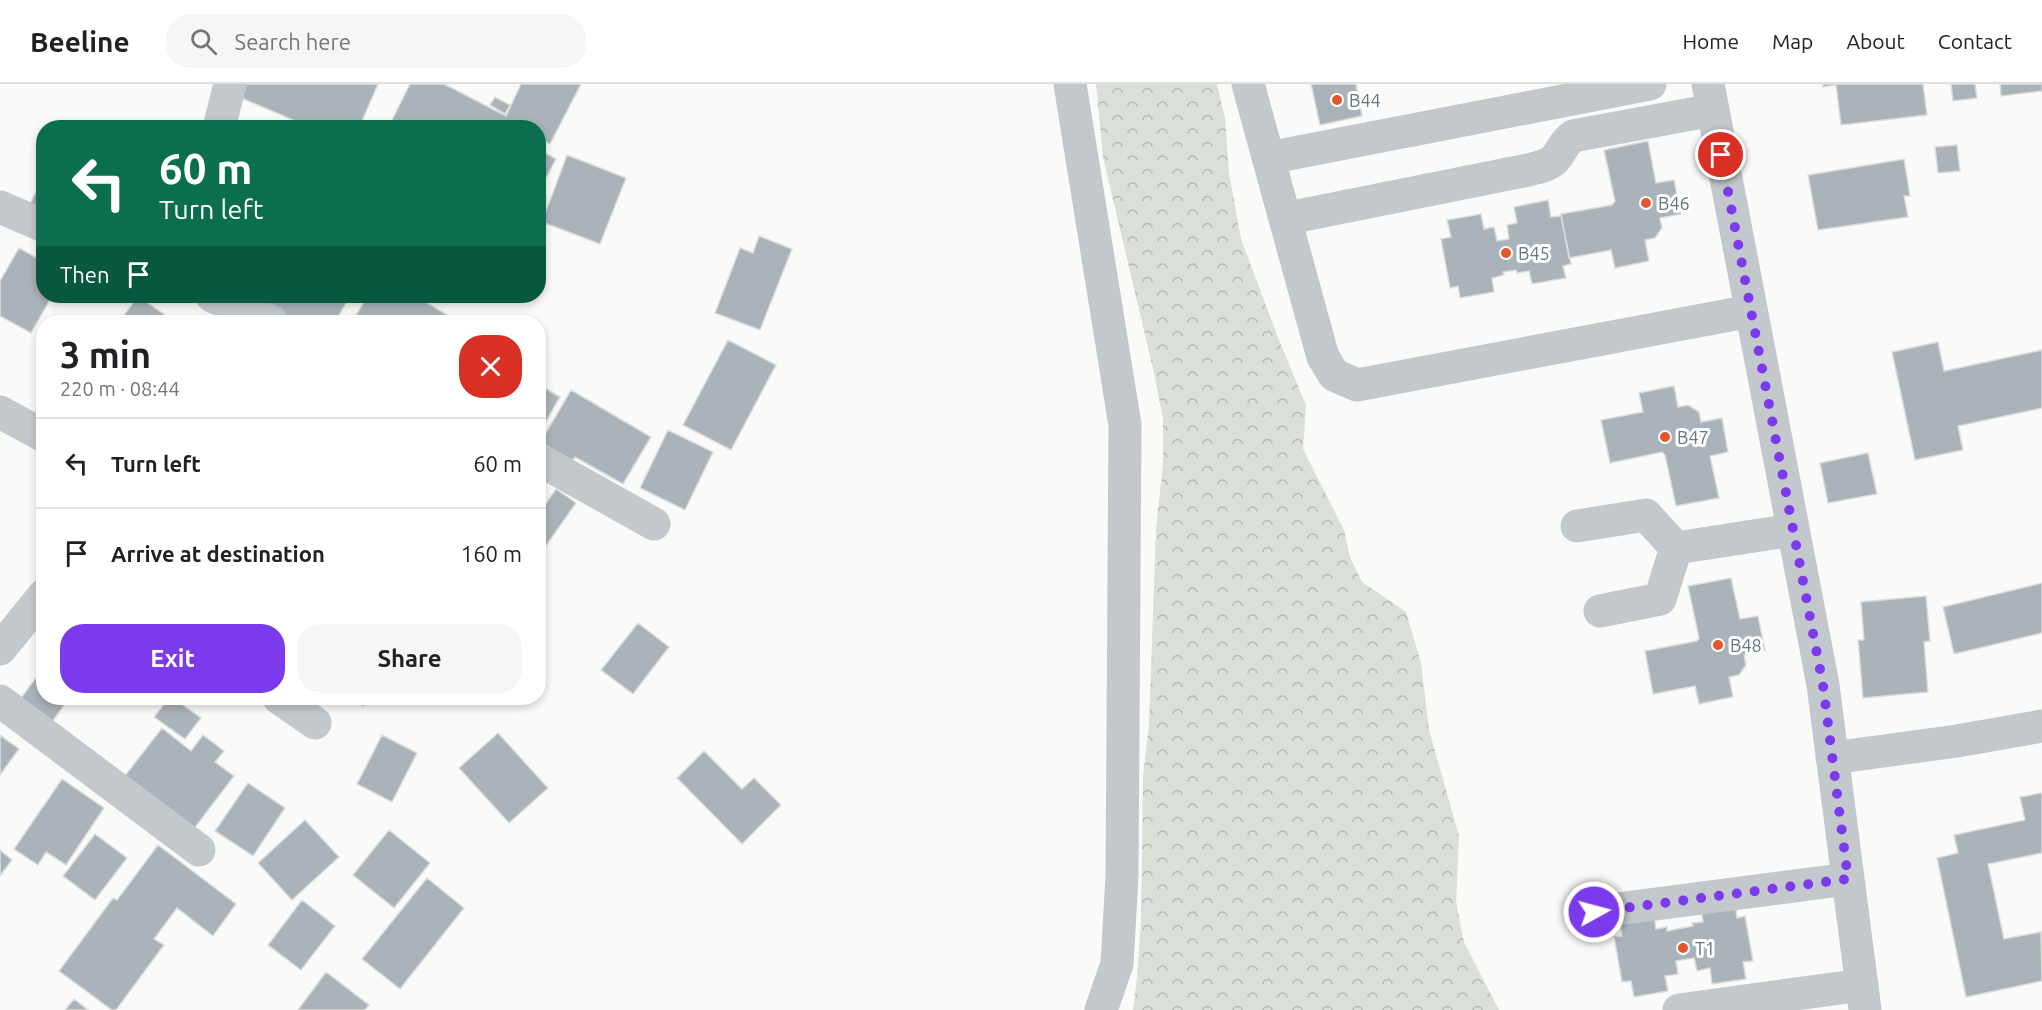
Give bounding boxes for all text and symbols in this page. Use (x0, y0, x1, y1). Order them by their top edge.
search box (166, 14, 586, 68)
icon: search (187, 25, 220, 58)
text: Beeline (30, 26, 130, 57)
text: Search here (235, 29, 351, 54)
text: Home (1682, 29, 1739, 53)
text: Map (1772, 29, 1813, 53)
text: About (1846, 29, 1905, 53)
text: Contact (1938, 29, 2012, 53)
place label: B44 (1349, 90, 1381, 110)
marker: B44 (1330, 93, 1344, 107)
pin (1695, 129, 1746, 180)
icon: arrive (1704, 138, 1737, 171)
icon: left (60, 144, 138, 222)
text: 60 m (159, 145, 253, 192)
place label: B46 (1658, 193, 1690, 213)
text: Turn left (159, 194, 263, 224)
marker: B46 (1639, 196, 1653, 210)
place label: B45 (1518, 243, 1550, 263)
marker: B45 (1499, 246, 1513, 260)
icon: arrive (122, 258, 155, 291)
text: Then (60, 262, 110, 287)
text: 3 min (60, 334, 151, 375)
button: close (459, 335, 522, 398)
text: 220 m · 08:44 (60, 377, 180, 400)
place label: B47 (1677, 427, 1709, 447)
marker: B47 (1658, 430, 1672, 444)
icon: left (60, 447, 93, 480)
text: Turn left (111, 451, 201, 476)
text: 60 m (473, 451, 522, 476)
icon: arrive (60, 537, 93, 570)
text: Arrive at destination (111, 541, 325, 566)
text: 160 m (461, 541, 522, 566)
button: Exit (60, 624, 285, 693)
button: Share (297, 624, 522, 693)
place label: B48 (1730, 635, 1762, 655)
marker: B48 (1711, 638, 1725, 652)
position arrow (1562, 880, 1626, 944)
place label: T1 (1695, 938, 1715, 958)
marker: T1 (1676, 941, 1690, 955)

